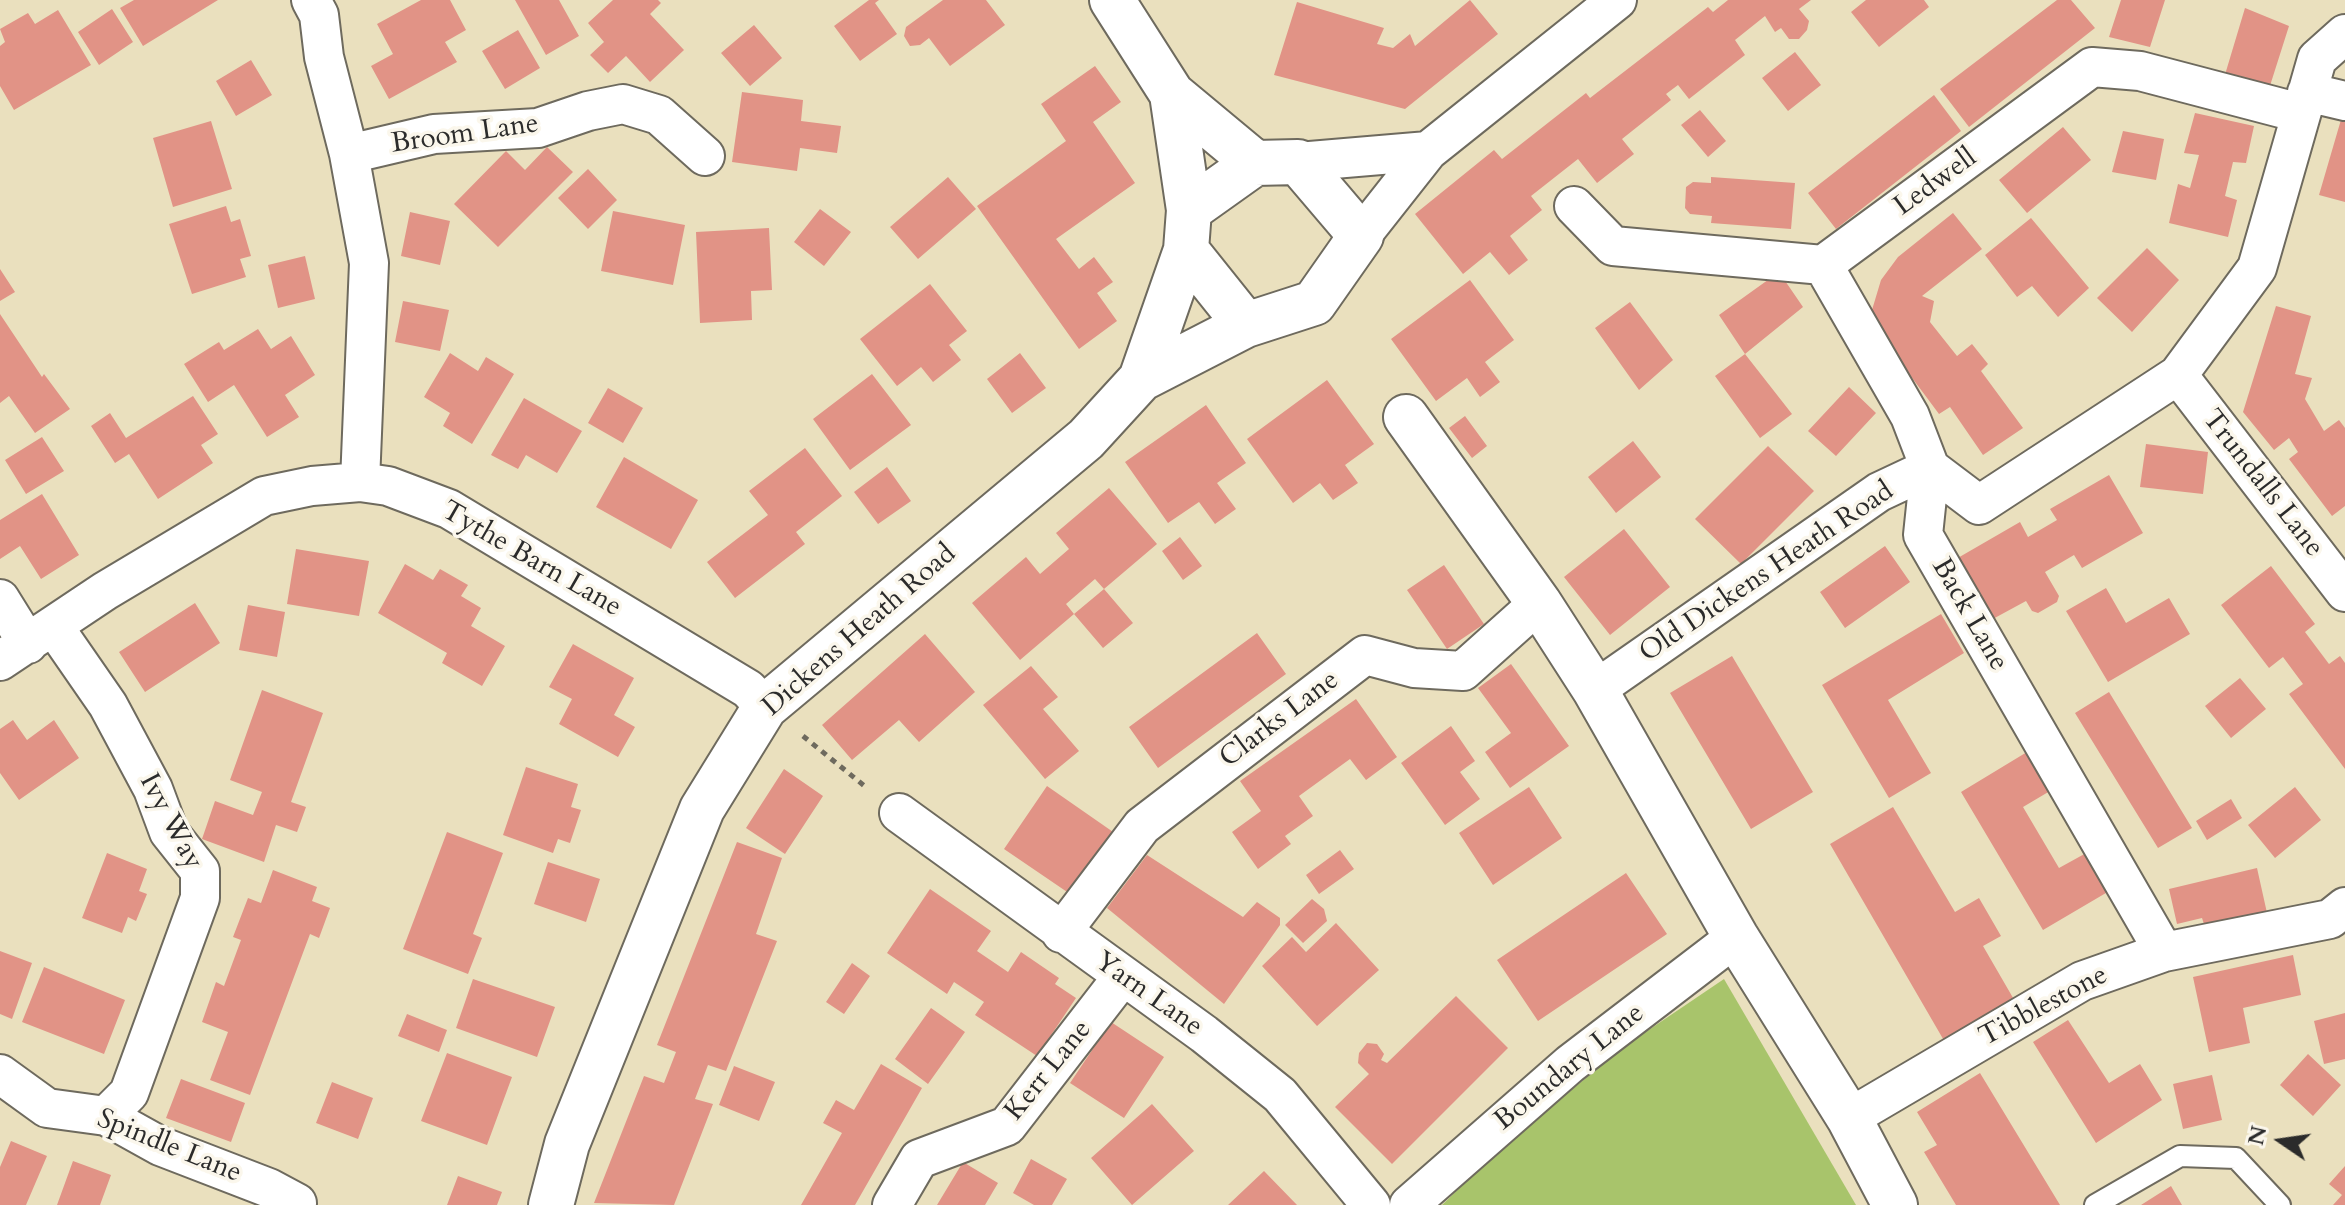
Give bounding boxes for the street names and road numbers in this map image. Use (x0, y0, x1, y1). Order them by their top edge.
street label: Broom Lane (389, 108, 541, 162)
street label: Ledwell (1888, 142, 1984, 224)
street label: Trundalls Lane (2194, 404, 2330, 564)
street label: Old Dickens Heath Road (1634, 475, 1900, 671)
street label: Tythe Barn Lane (435, 495, 627, 625)
street label: Dickens Heath Road (756, 538, 964, 724)
street label: Back Lane (1923, 553, 2015, 677)
street label: Clarks Lane (1214, 664, 1346, 776)
street label: Ivy Way (131, 768, 209, 876)
street label: Yarn Lane (1087, 946, 1209, 1044)
street label: Tibblestone (1974, 959, 2114, 1055)
street label: Boundary Lane (1488, 997, 1652, 1139)
street label: Kerr Lane (998, 1014, 1100, 1128)
street label: Spindle Lane (92, 1103, 246, 1191)

